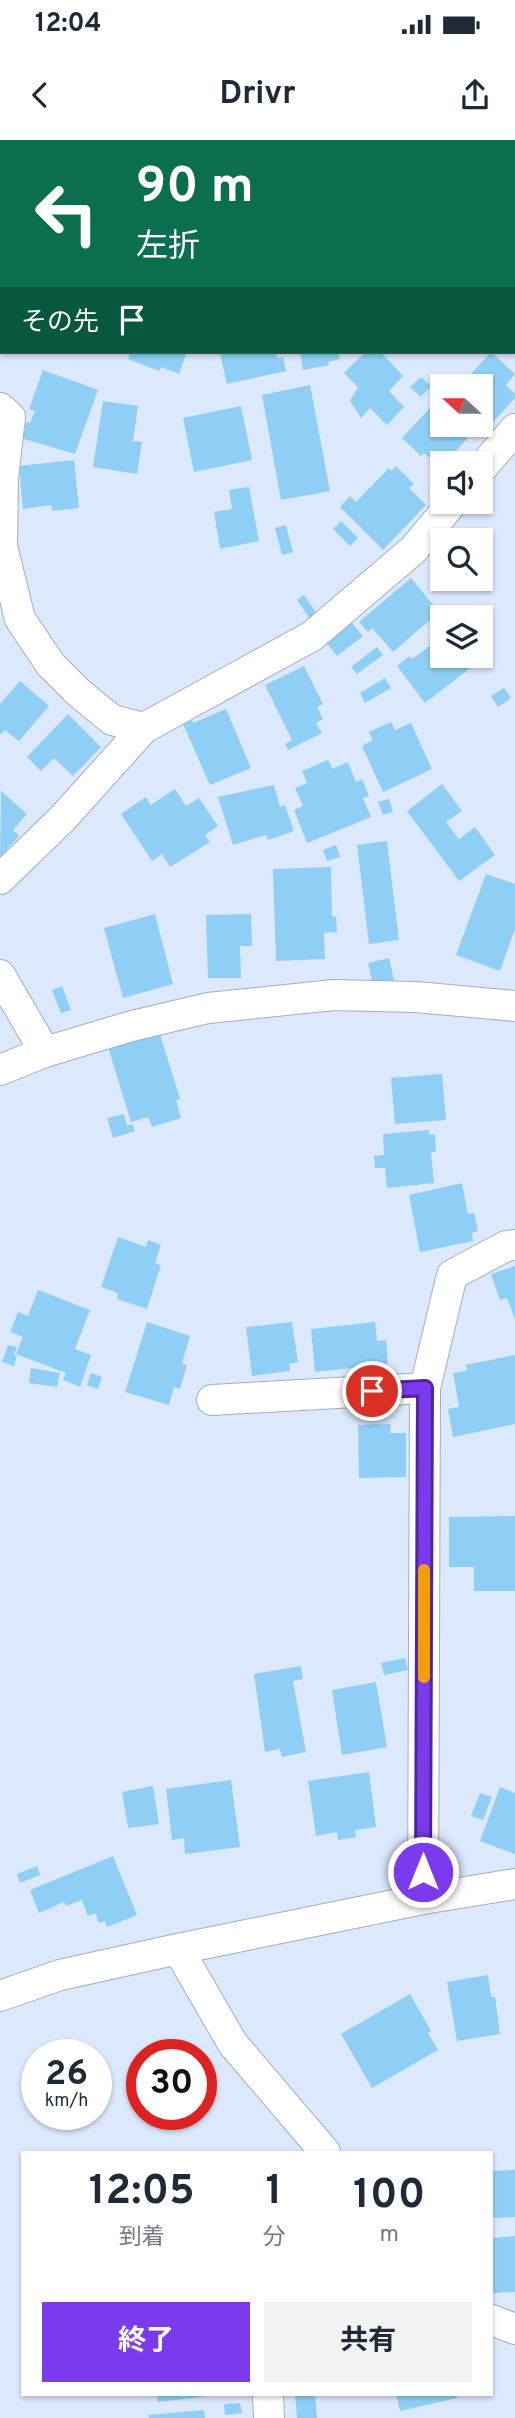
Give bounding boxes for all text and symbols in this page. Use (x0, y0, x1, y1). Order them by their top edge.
text: 12:04 (35, 8, 101, 41)
text: Drivr (219, 75, 296, 115)
icon: back (21, 76, 59, 114)
icon: share (456, 76, 494, 114)
text: 90 m (136, 158, 254, 220)
icon: left (21, 168, 112, 259)
text: 左折 (136, 228, 200, 268)
icon: arrive (113, 301, 151, 339)
text: その先 (21, 307, 99, 340)
north arrow (430, 374, 494, 438)
map controls (430, 374, 493, 668)
button: sound (430, 451, 493, 514)
button: search (430, 528, 493, 591)
button: layers (430, 605, 493, 668)
pin (342, 1361, 402, 1421)
icon: arrive (353, 1372, 391, 1410)
position arrow (386, 1835, 460, 1909)
speed limit sign: 30 (126, 2039, 217, 2130)
text: 26 (45, 2053, 88, 2097)
text: km/h (45, 2090, 88, 2113)
text: 12:05 (89, 2166, 195, 2219)
text: 1 (265, 2166, 282, 2219)
text: 100 (353, 2170, 425, 2223)
text: m (379, 2221, 399, 2250)
text: 到着 (119, 2224, 165, 2253)
text: 分 (262, 2224, 285, 2253)
button: 終了 (42, 2302, 250, 2382)
button: 共有 (264, 2302, 472, 2382)

